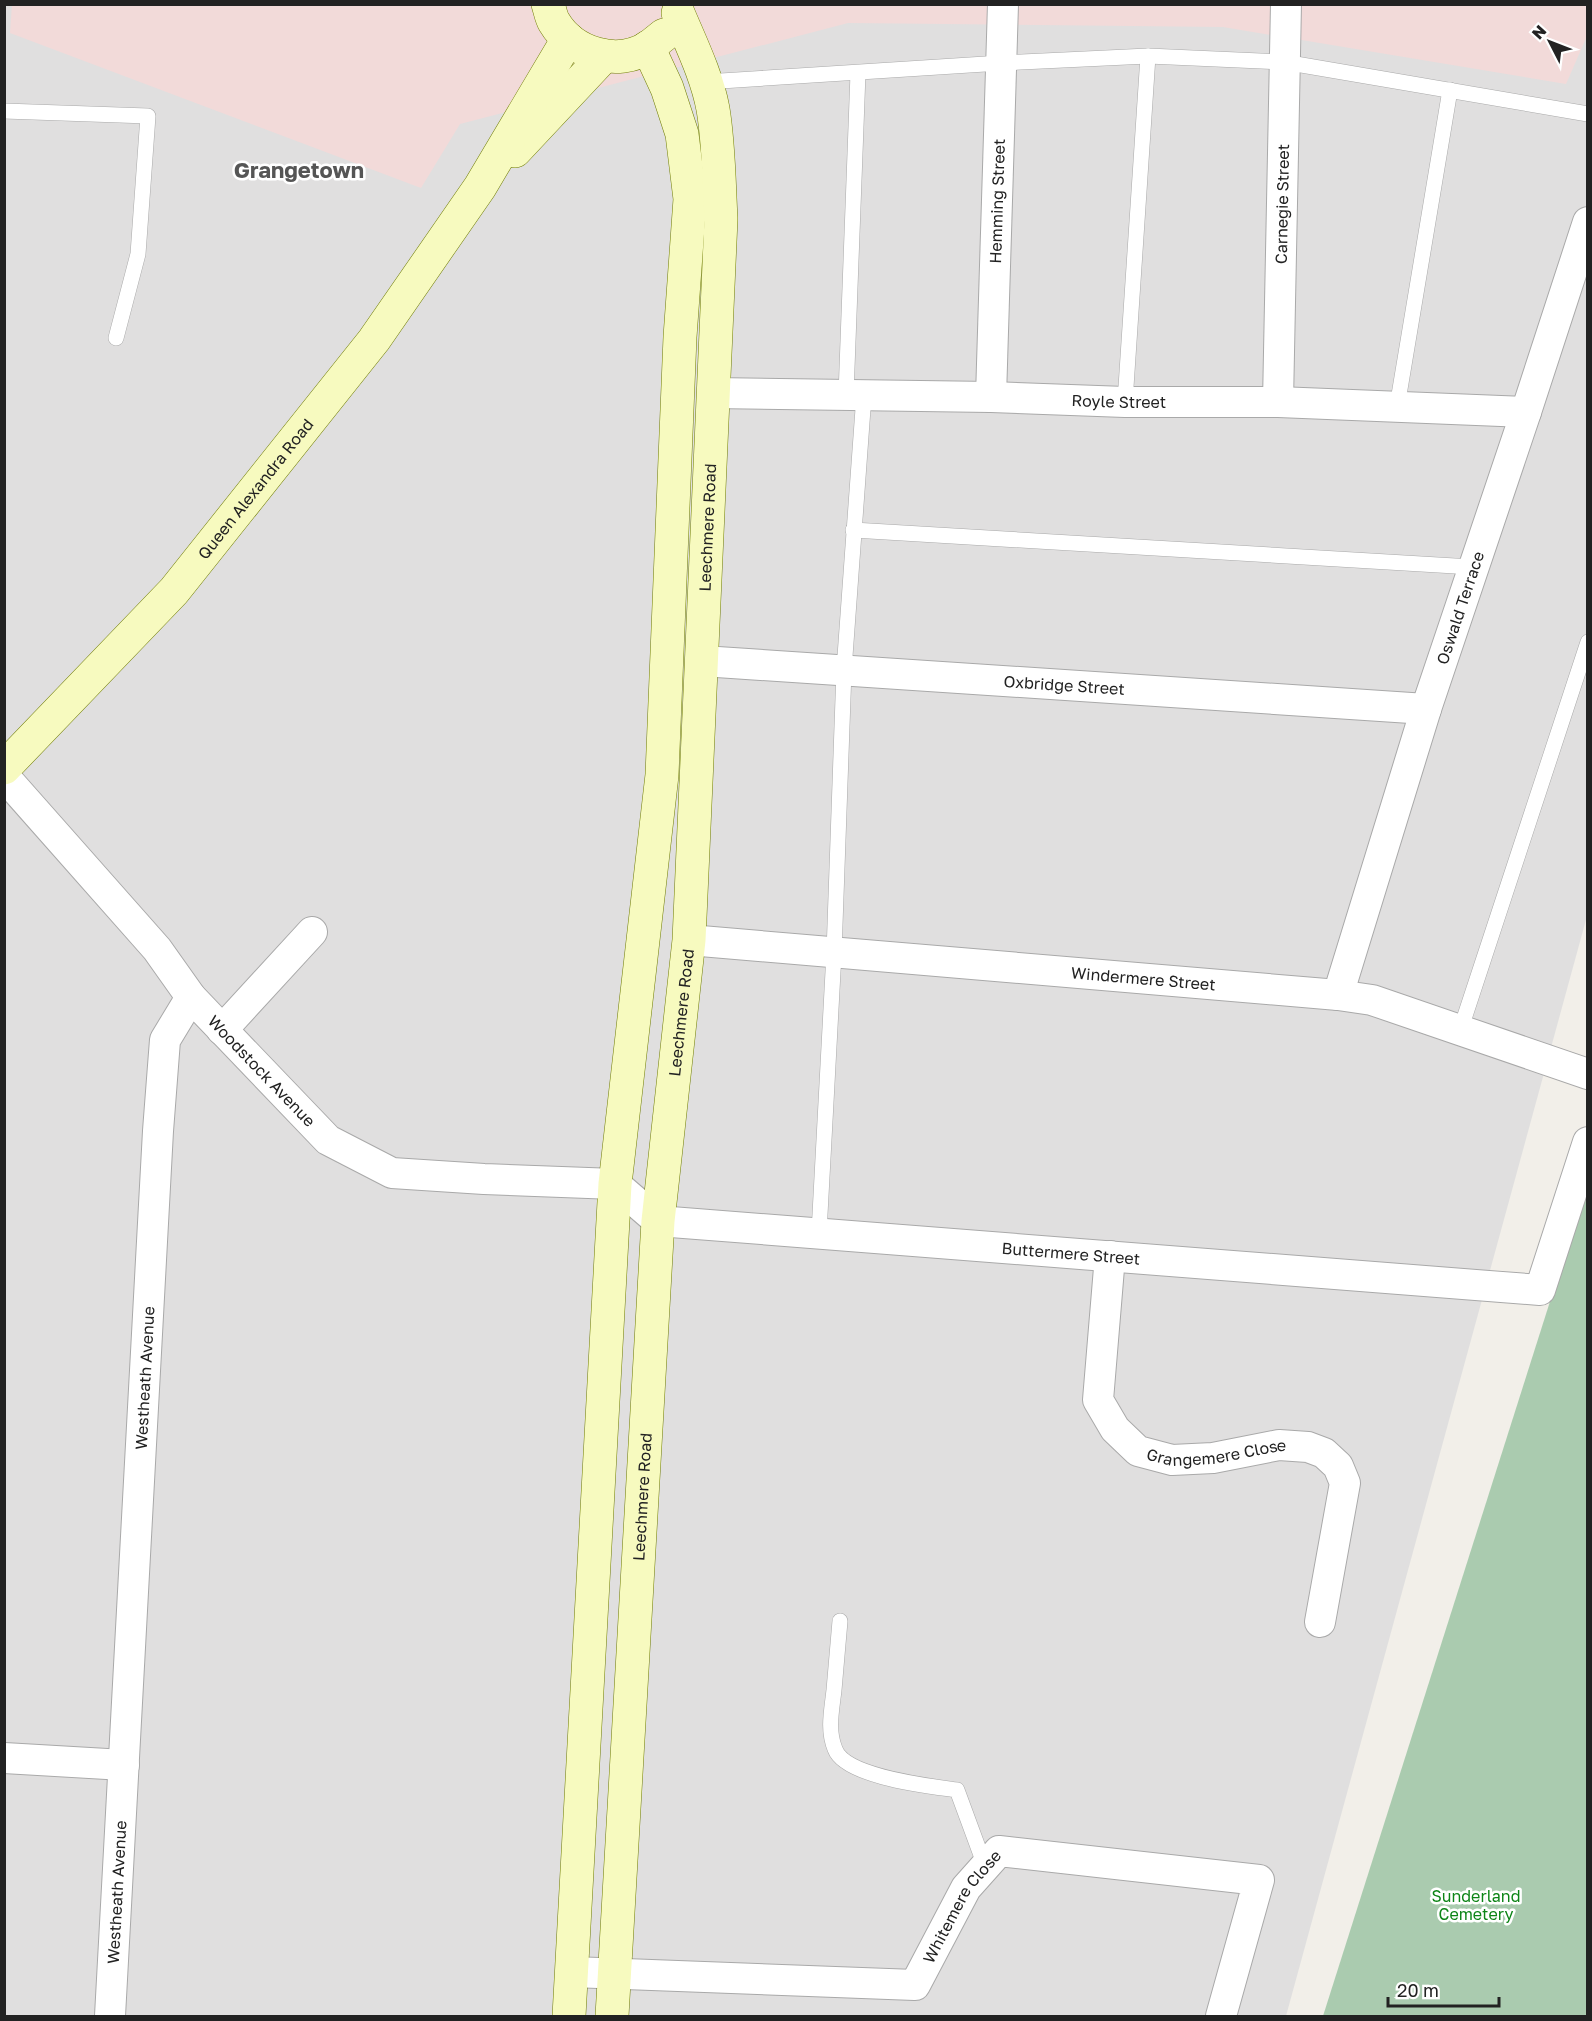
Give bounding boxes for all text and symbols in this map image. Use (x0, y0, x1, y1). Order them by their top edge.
north arrow (1520, 12, 1580, 72)
text: N (1527, 21, 1550, 43)
street label: Hemming Street (985, 138, 1009, 264)
street label: Carnegie Street (1271, 144, 1293, 264)
district label: Grangetown (234, 156, 364, 183)
street label: Royle Street (1071, 390, 1166, 412)
street label: Queen Alexandra Road (193, 415, 317, 563)
street label: Leechmere Road (694, 463, 720, 592)
street label: Oswald Terrace (1432, 549, 1488, 667)
street label: Oxbridge Street (1003, 671, 1125, 699)
street label: Leechmere Road (664, 948, 698, 1077)
street label: Windermere Street (1070, 962, 1217, 995)
street label: Woodstock Avenue (204, 1011, 320, 1131)
street label: Buttermere Street (1001, 1238, 1141, 1269)
street label: Westheath Avenue (131, 1306, 158, 1450)
street label: Leechmere Road (628, 1432, 656, 1561)
street label: Grangemere Close (1144, 1435, 1287, 1470)
street label: Westheath Avenue (103, 1820, 131, 1964)
street label: Whitemere Close (918, 1846, 1005, 1967)
park label: Sunderland Cemetery (1432, 1886, 1520, 1924)
scale bar (1388, 1970, 1499, 2008)
text: 20 m (1397, 1979, 1439, 2001)

